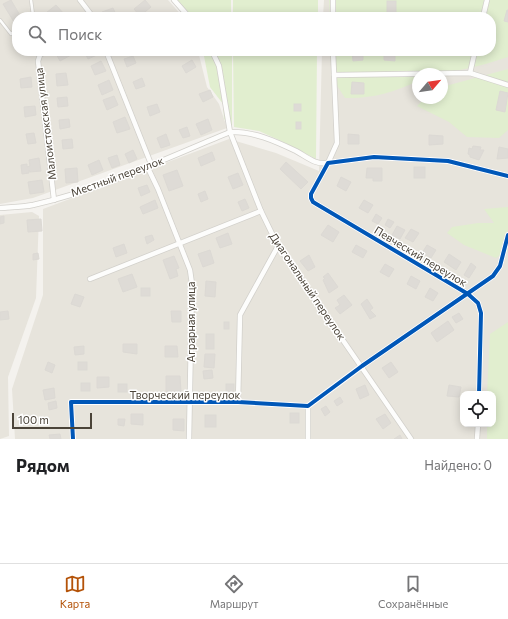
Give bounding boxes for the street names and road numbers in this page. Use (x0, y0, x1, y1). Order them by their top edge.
street label: Малоистокская улица (32, 67, 58, 181)
street label: Местный переулок (69, 153, 165, 199)
street label: Певческий переулок (372, 223, 470, 289)
street label: Диагональный переулок (267, 230, 349, 342)
street label: Аграрная улица (184, 282, 197, 362)
street label: Творческий переулок (130, 388, 241, 401)

